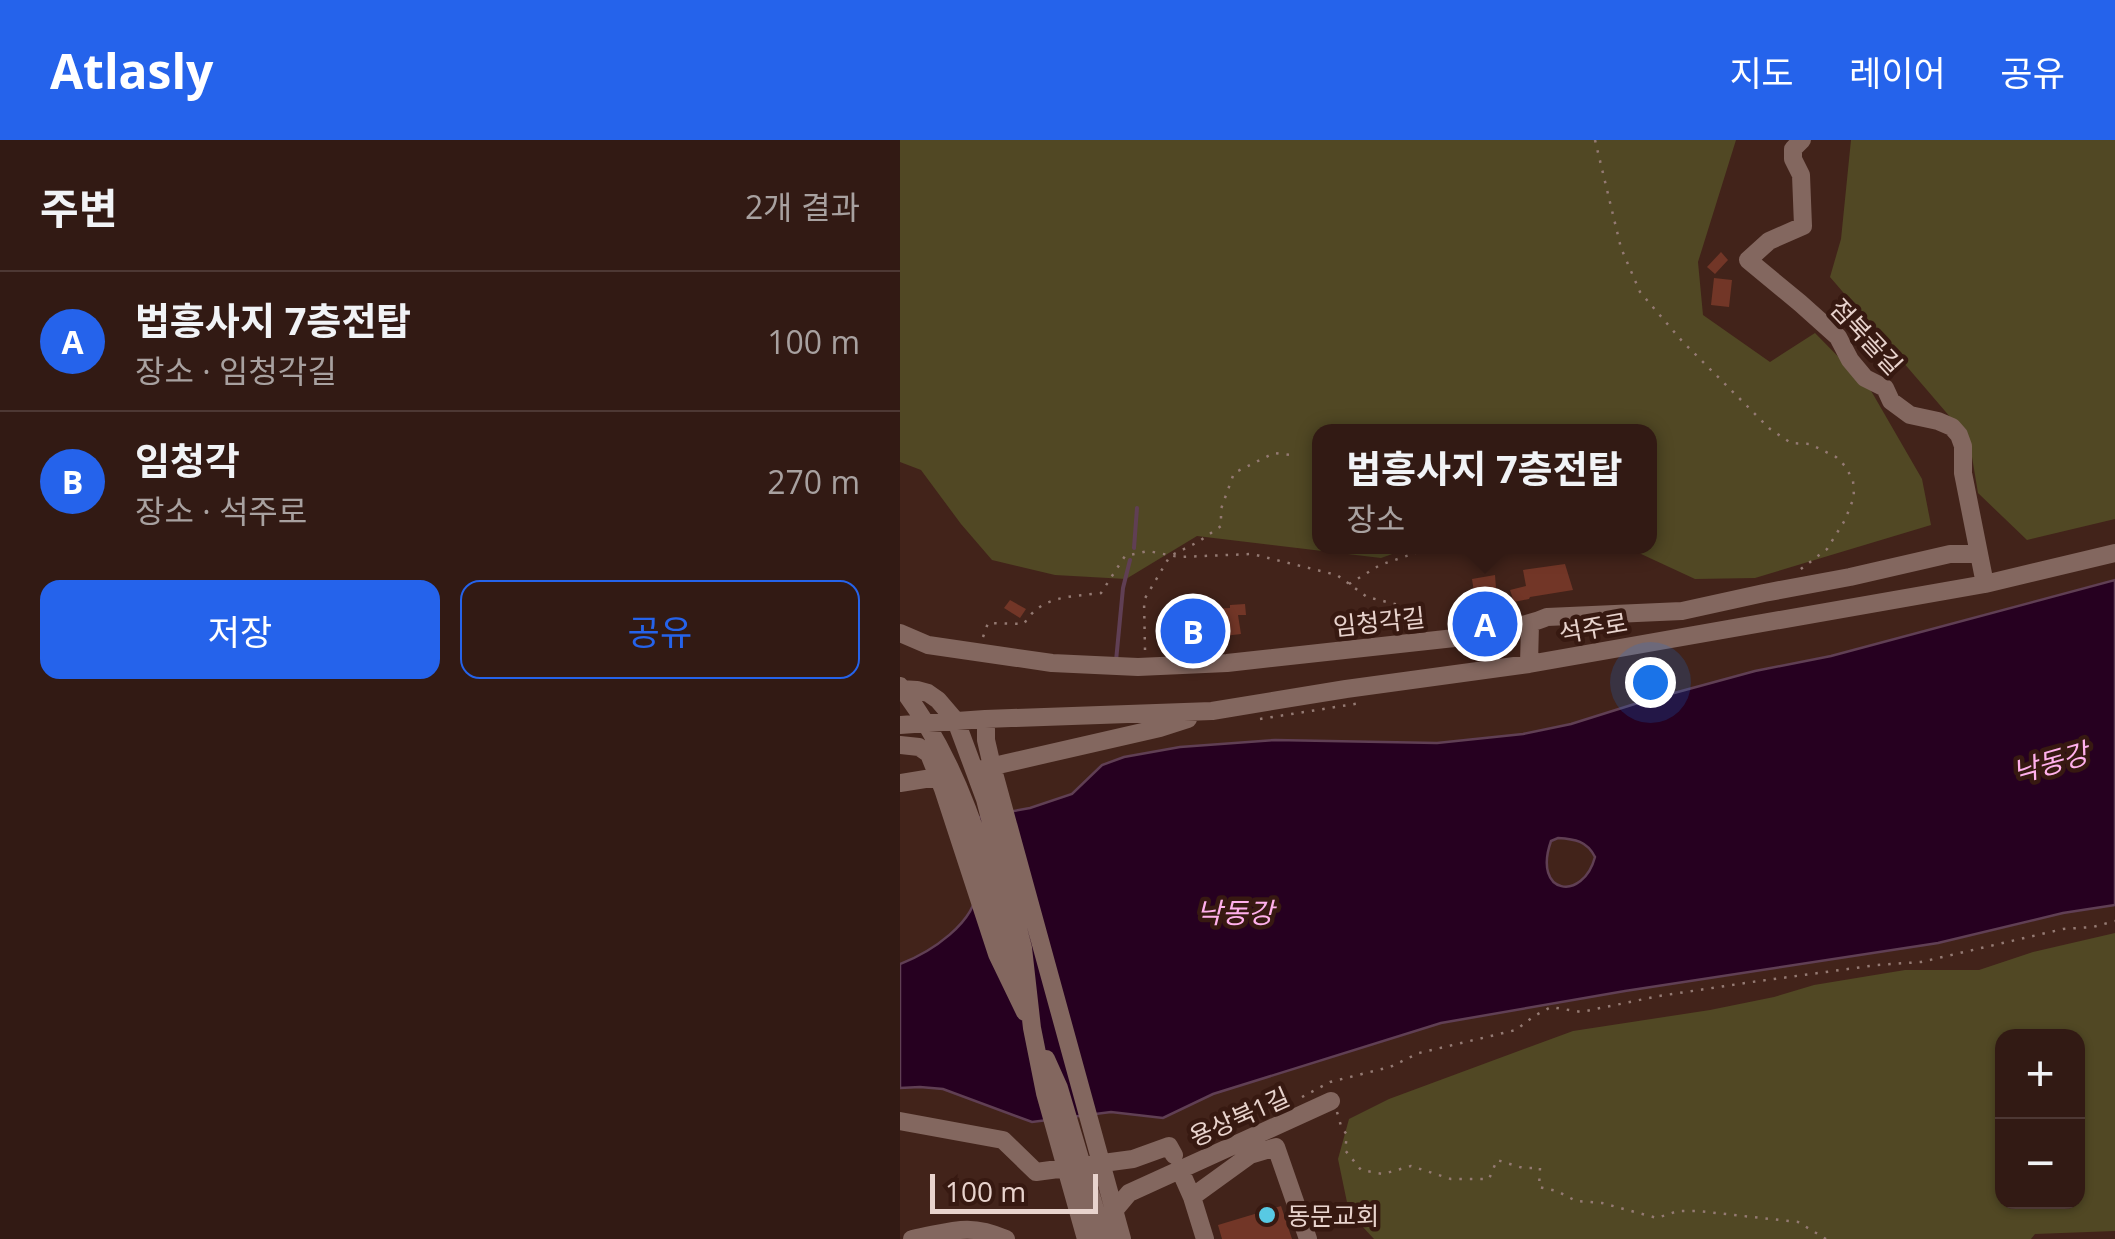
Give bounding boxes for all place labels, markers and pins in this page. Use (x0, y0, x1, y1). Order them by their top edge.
pin: A (1452, 586, 1518, 662)
pin: B (1160, 594, 1226, 668)
place label: 동문교회 (1287, 1198, 1379, 1232)
marker: 동문교회 (1256, 1204, 1278, 1226)

